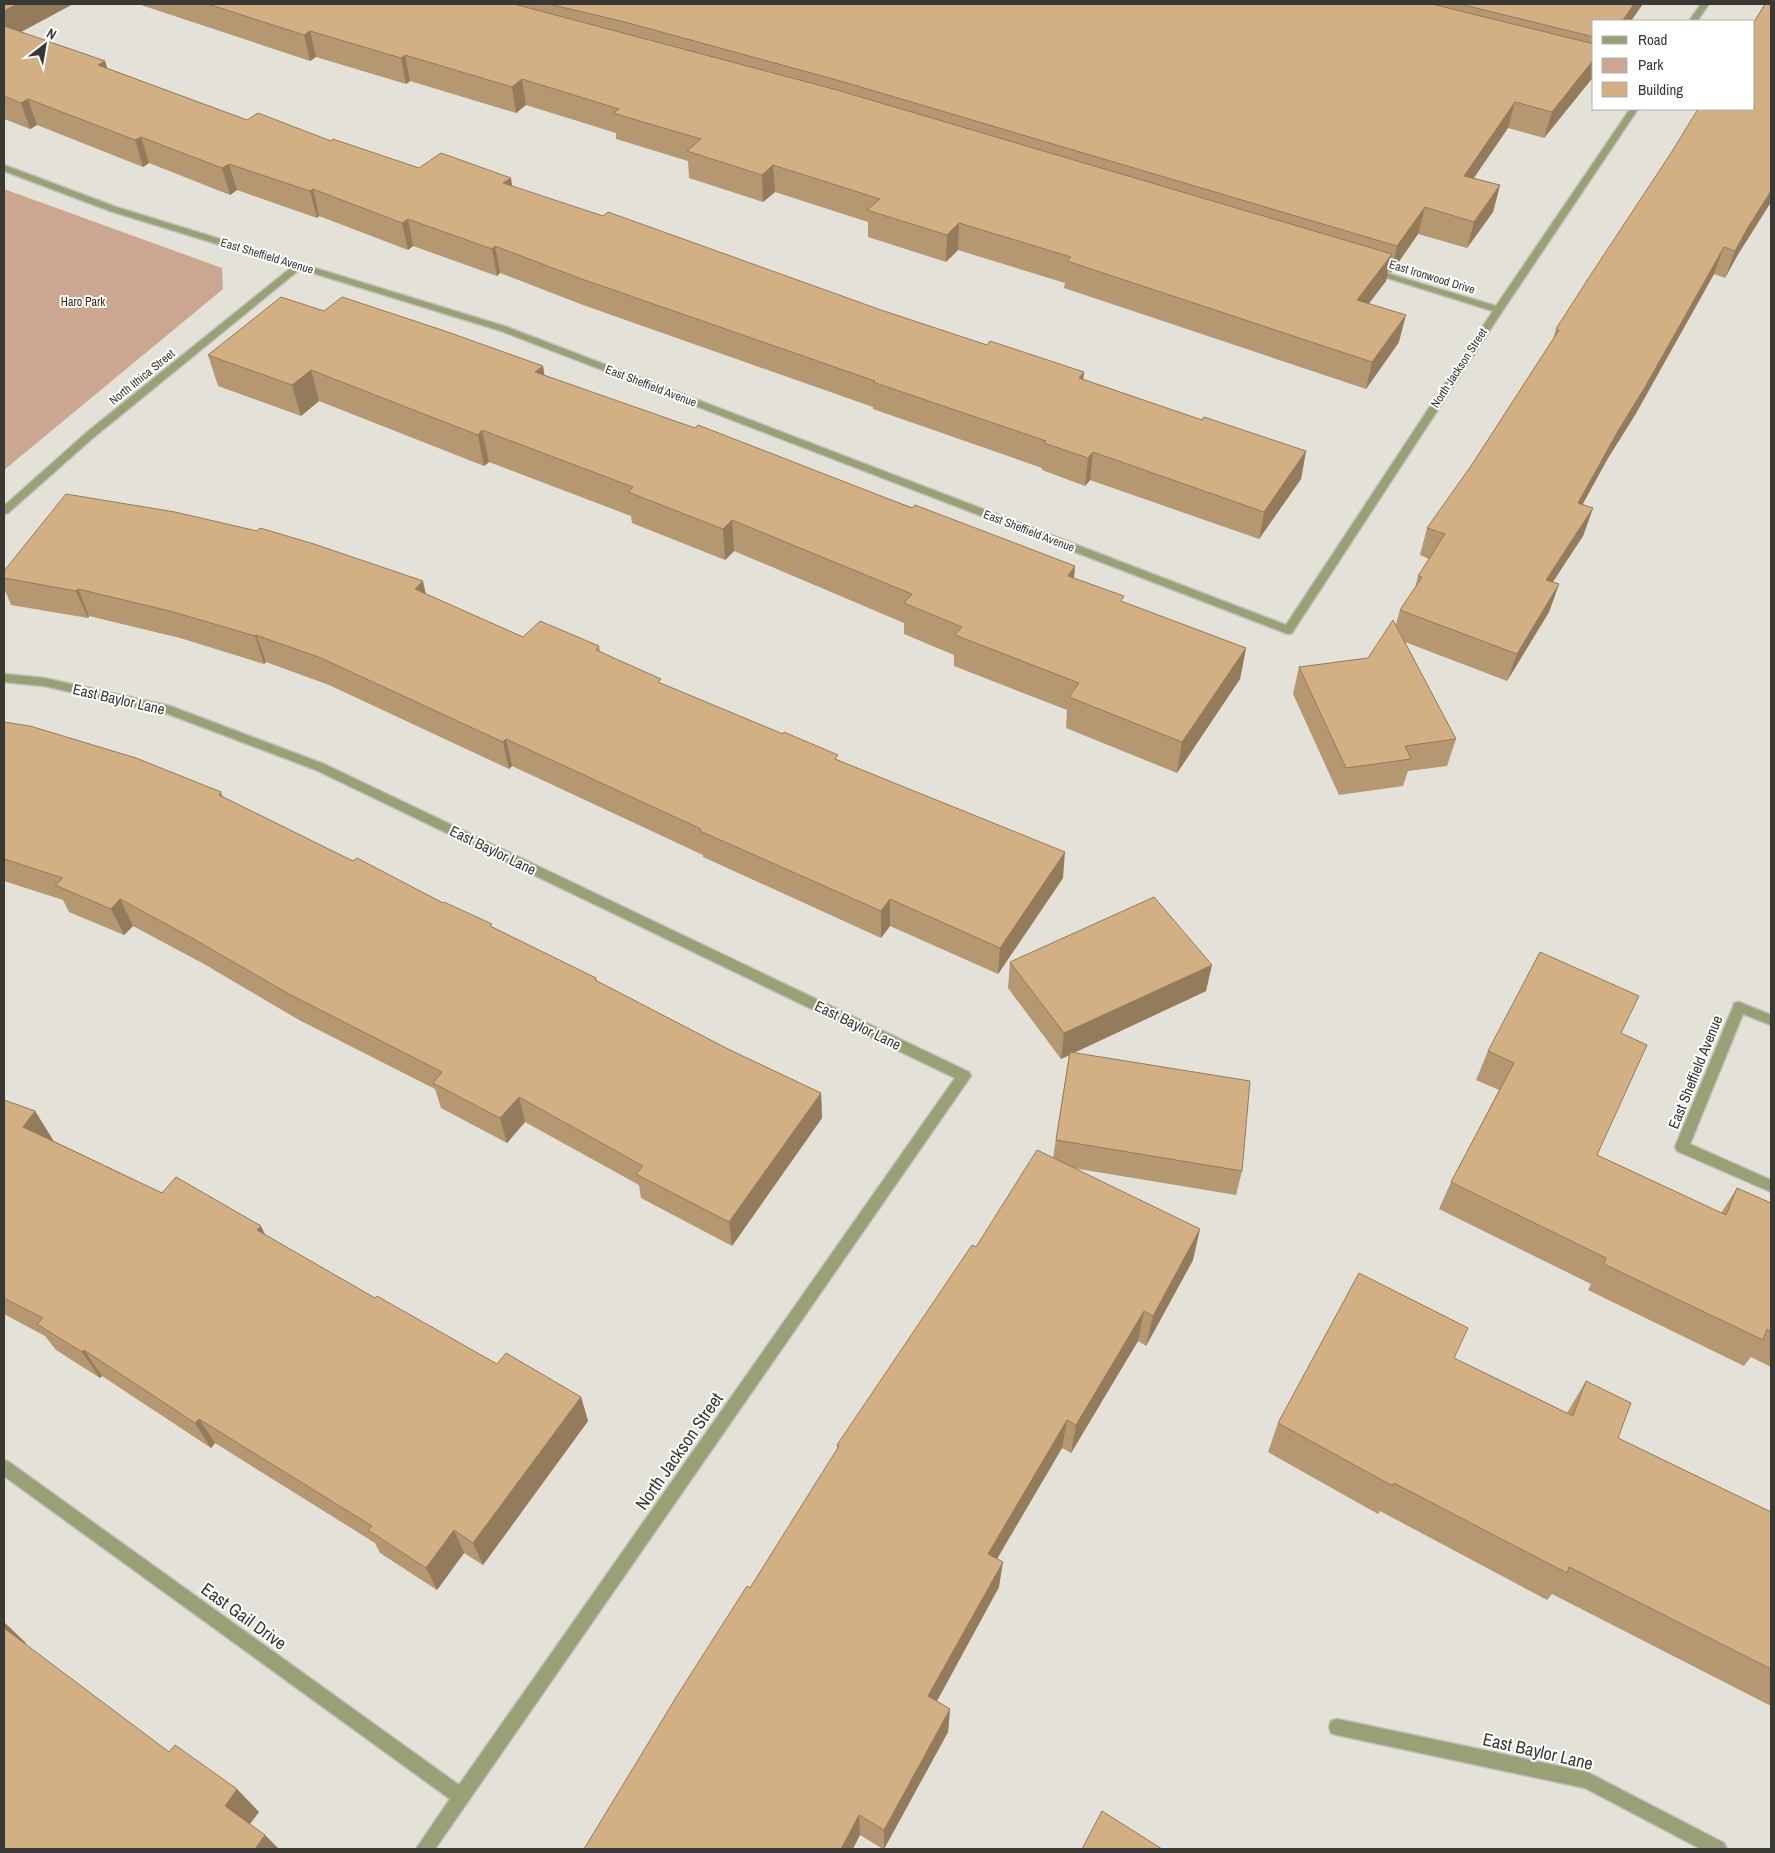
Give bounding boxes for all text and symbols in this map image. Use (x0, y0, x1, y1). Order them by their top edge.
north arrow (20, 20, 70, 70)
legend (1592, 20, 1755, 110)
text: N (44, 24, 60, 44)
text: Road (1638, 29, 1667, 50)
text: Park (1638, 54, 1664, 75)
text: Building (1638, 79, 1683, 100)
street label: East Sheffield Avenue (219, 234, 315, 278)
street label: East Ironwood Drive (1387, 256, 1477, 298)
park label: Haro Park (61, 294, 105, 310)
street label: North Jackson Street (1427, 325, 1491, 411)
street label: North Ithica Street (106, 345, 178, 408)
street label: East Sheffield Avenue (603, 361, 699, 411)
street label: East Sheffield Avenue (981, 506, 1077, 556)
street label: East Baylor Lane (71, 678, 167, 720)
street label: East Baylor Lane (446, 820, 540, 880)
street label: East Baylor Lane (811, 995, 905, 1055)
street label: East Sheffield Avenue (1663, 1012, 1727, 1132)
street label: North Jackson Street (629, 1387, 729, 1515)
street label: East Gail Drive (196, 1576, 292, 1656)
street label: East Baylor Lane (1480, 1726, 1596, 1776)

